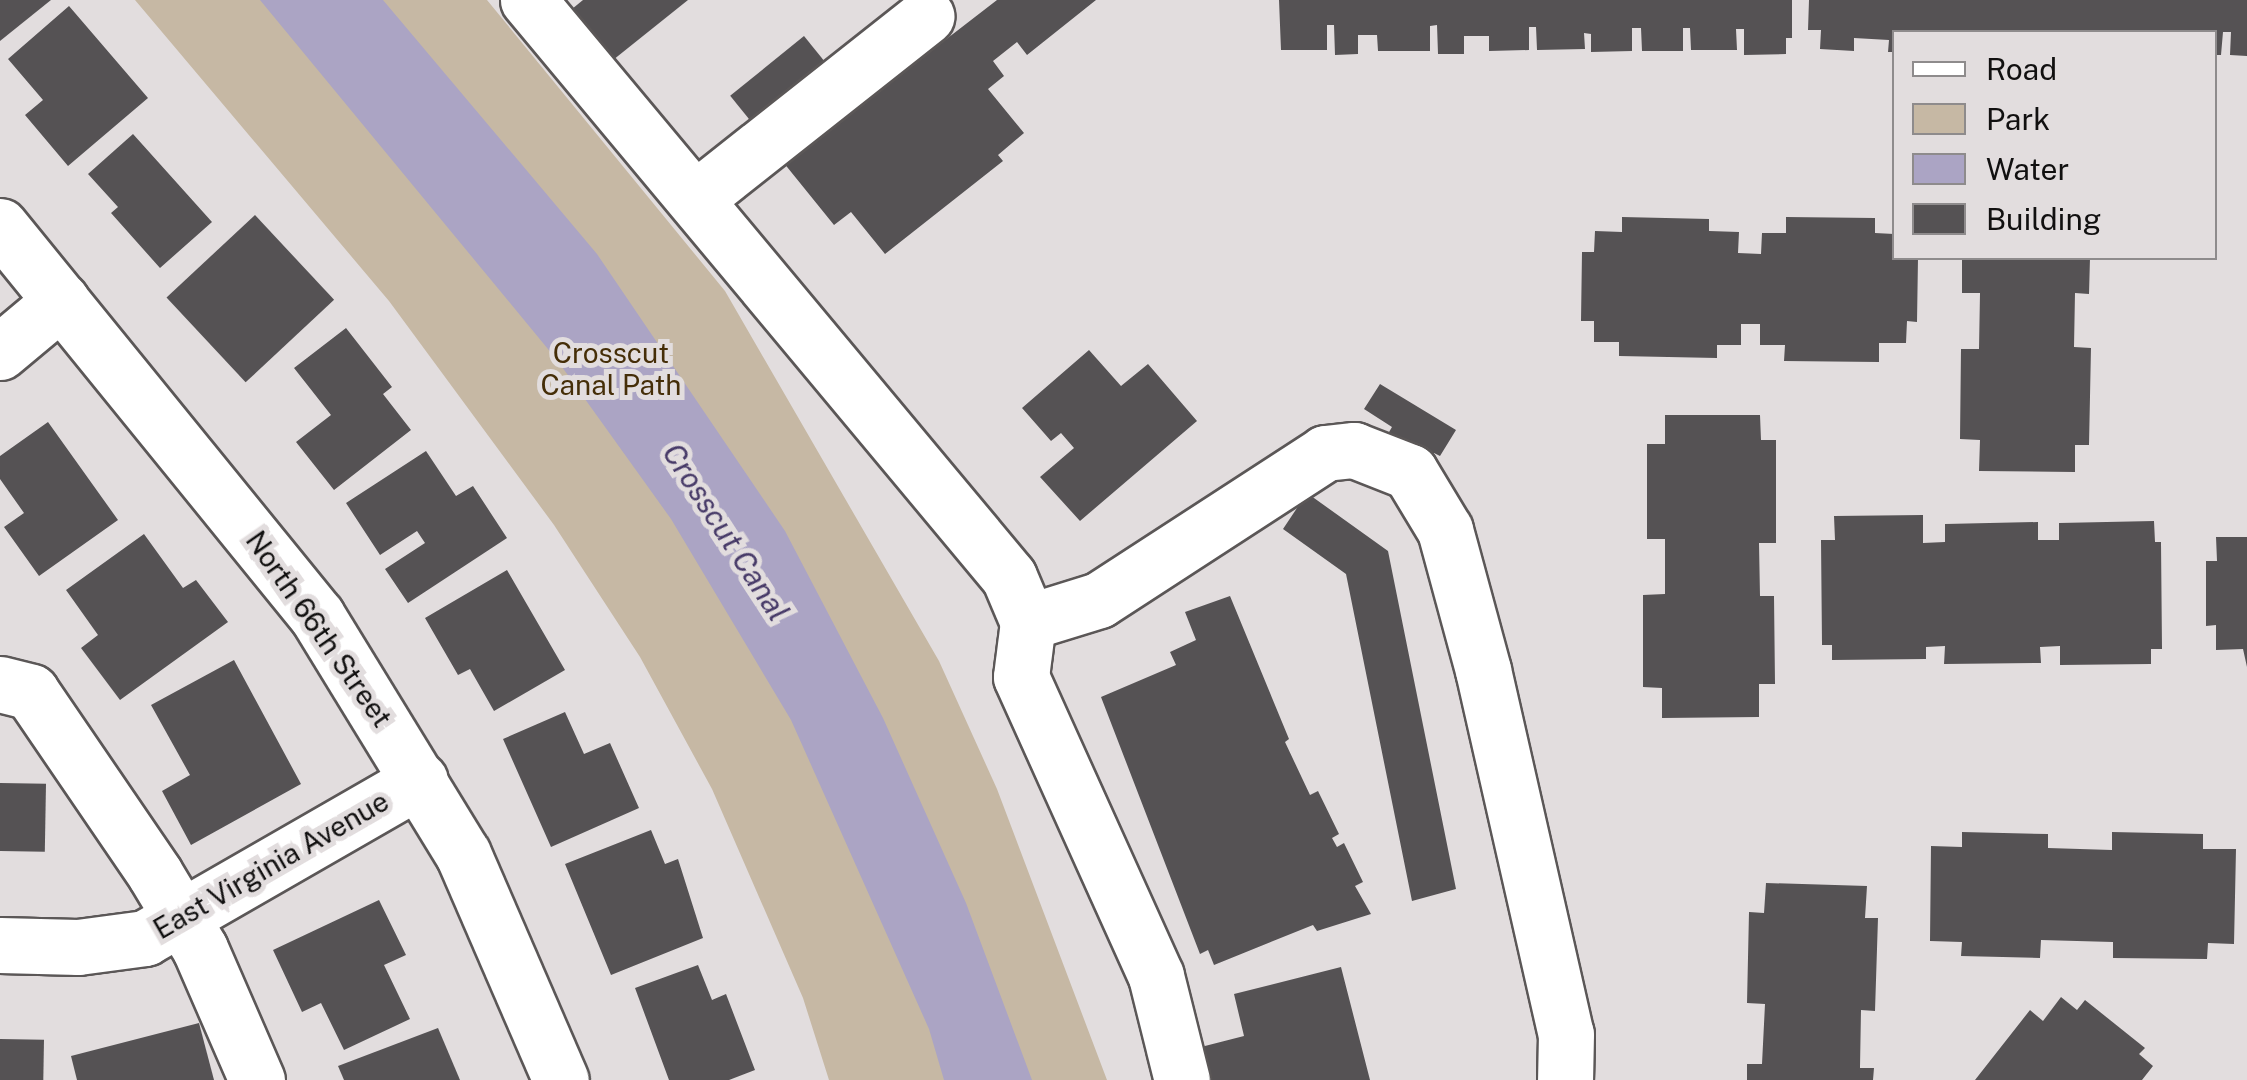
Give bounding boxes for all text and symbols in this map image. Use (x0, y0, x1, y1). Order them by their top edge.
legend (1892, 30, 2217, 260)
text: Road (1986, 51, 2057, 87)
text: Park (1986, 101, 2050, 137)
text: Water (1986, 151, 2069, 187)
text: Building (1986, 201, 2101, 237)
park label: Crosscut Canal Path (541, 336, 681, 402)
water label: Crosscut Canal (655, 436, 797, 628)
street label: North 66th Street (239, 525, 399, 733)
street label: East Virginia Avenue (147, 784, 395, 946)

